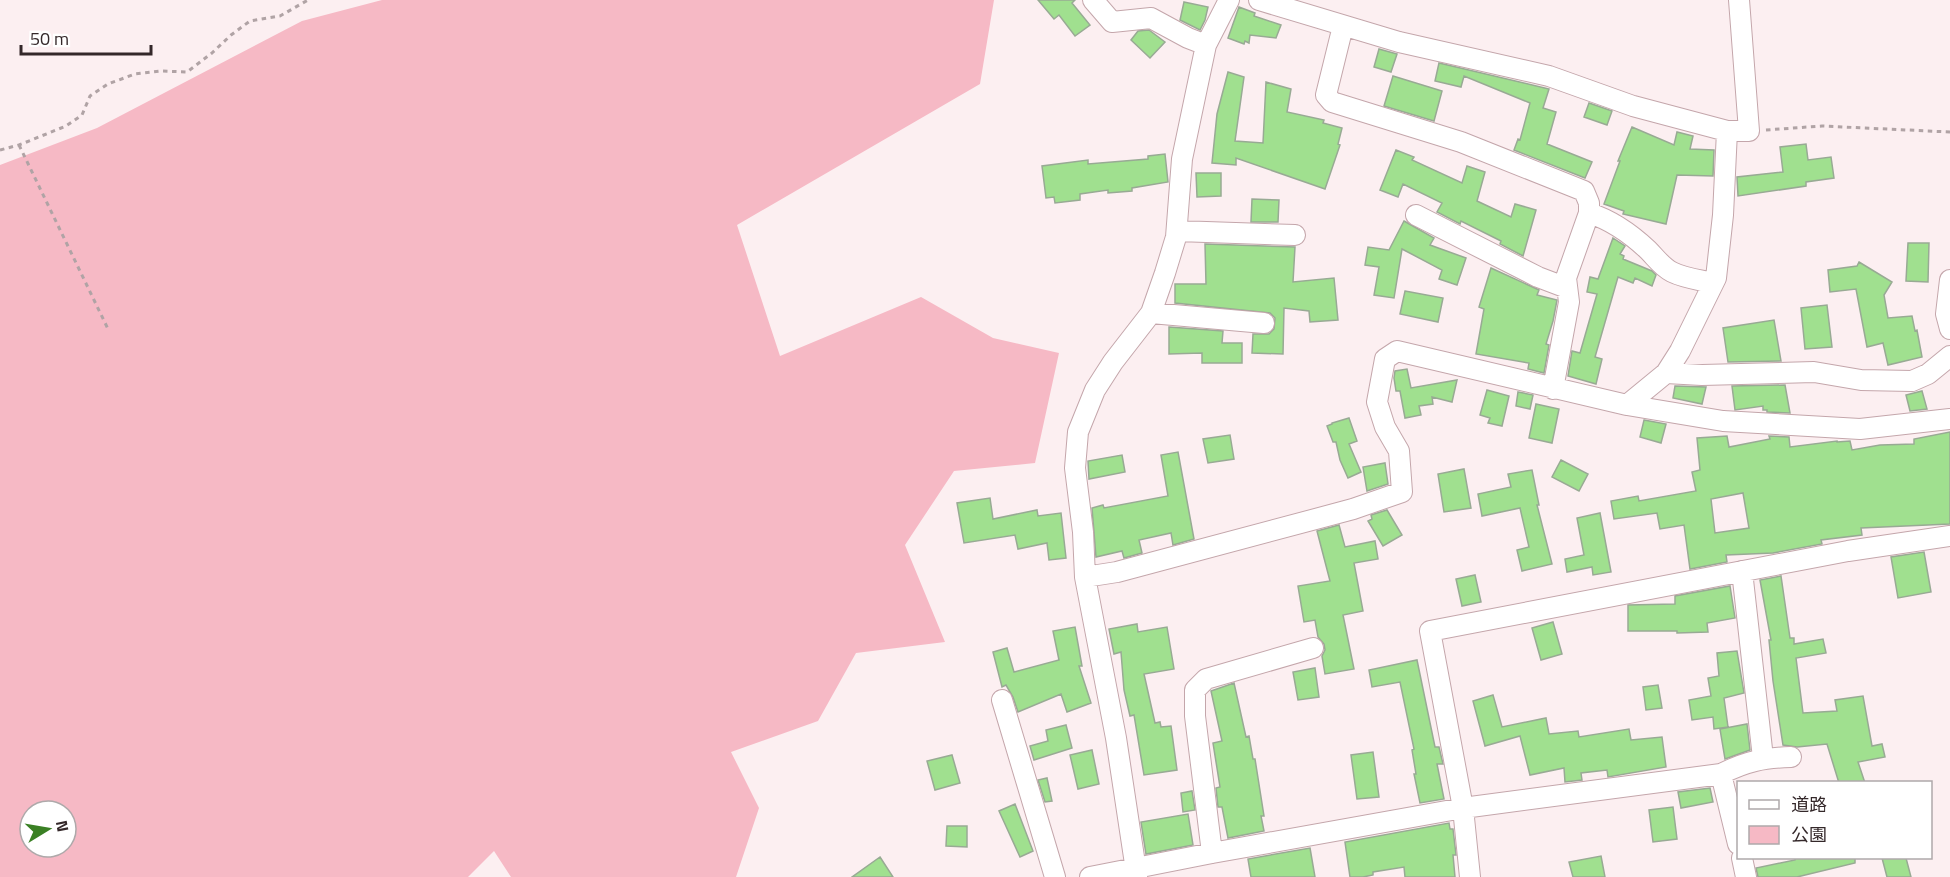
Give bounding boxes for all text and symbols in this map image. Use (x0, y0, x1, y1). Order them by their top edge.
scale bar (21, 18, 152, 56)
text: 50 m (30, 25, 69, 52)
legend (1737, 781, 1932, 859)
text: 道路 (1791, 791, 1827, 818)
north arrow (18, 799, 78, 859)
text: N (50, 818, 76, 834)
text: 公園 (1791, 821, 1827, 848)

